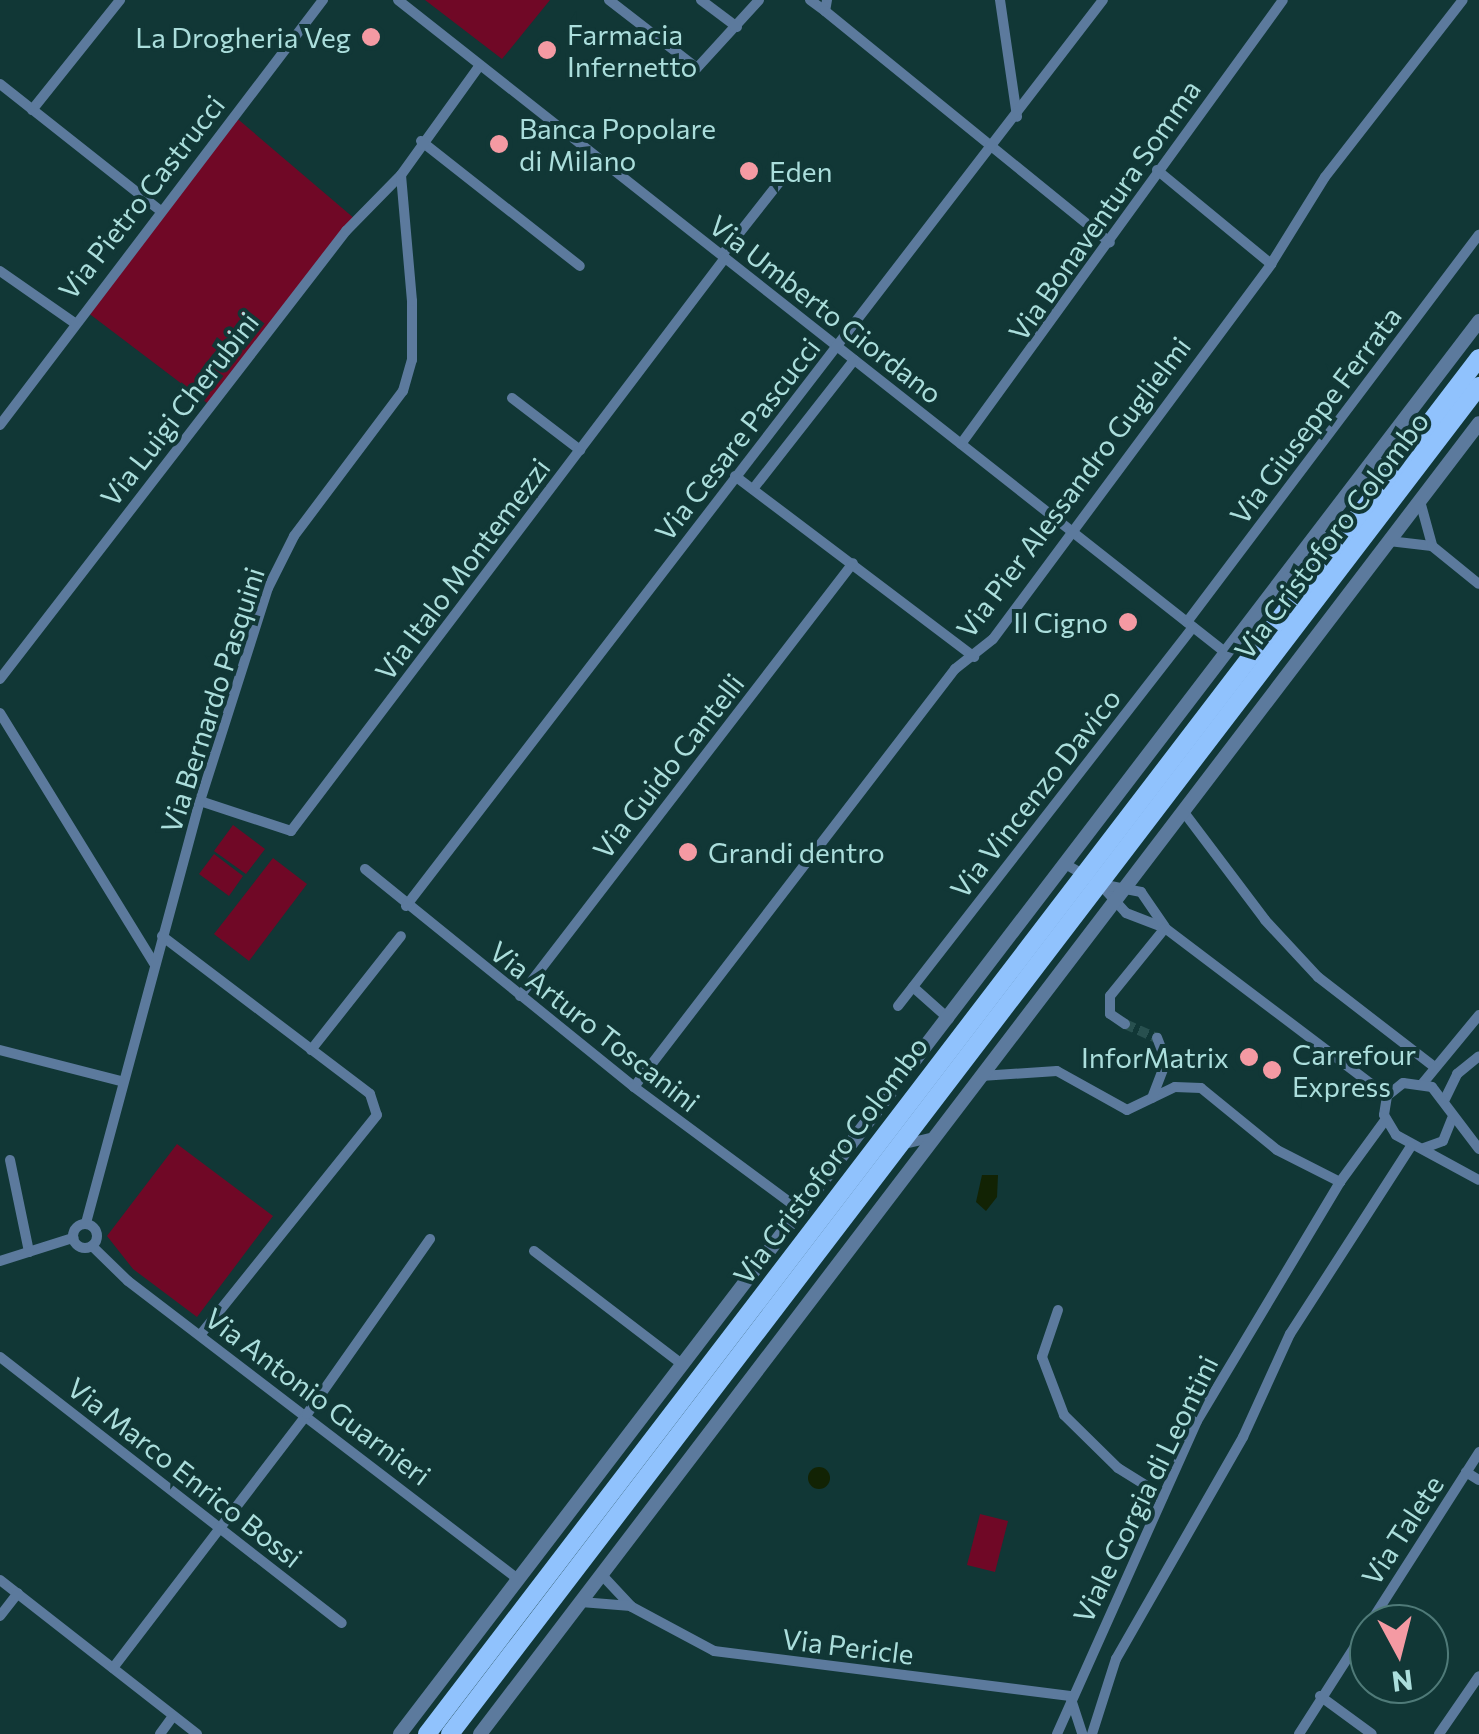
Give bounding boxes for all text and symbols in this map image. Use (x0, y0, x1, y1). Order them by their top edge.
place label: Farmacia Infernetto (567, 17, 697, 83)
place label: La Drogheria Veg (135, 20, 351, 54)
marker: La Drogheria Veg (360, 26, 382, 48)
marker: Farmacia Infernetto (536, 39, 558, 61)
street label: Via Bonaventura Somma (1001, 73, 1207, 347)
street label: Via Pietro Castrucci (51, 88, 231, 306)
place label: Banca Popolare di Milano (519, 111, 716, 177)
marker: Banca Popolare di Milano (488, 133, 510, 155)
place label: Eden (769, 154, 833, 188)
marker: Eden (738, 160, 760, 182)
street label: Via Umberto Giordano (703, 208, 949, 410)
street label: Via Giuseppe Ferrata (1222, 300, 1408, 530)
street label: Via Luigi Cherubini (93, 305, 265, 513)
street label: Via Pier Alessandro Guglielmi (949, 330, 1197, 644)
street label: Via Cesare Pascucci (647, 331, 827, 547)
street label: Via Cristoforo Colombo (1227, 404, 1435, 666)
street label: Via Italo Montemezzi (368, 451, 556, 687)
street label: Via Bernardo Pasquini (153, 563, 271, 837)
place label: Il Cigno (1013, 605, 1108, 639)
marker: Il Cigno (1117, 611, 1139, 633)
street label: Via Guido Cantelli (585, 667, 751, 865)
street label: Via Vincenzo Davico (943, 682, 1127, 904)
place label: Grandi dentro (708, 835, 885, 869)
marker: Grandi dentro (677, 841, 699, 863)
street label: Via Arturo Toscanini (483, 934, 707, 1118)
street label: Via Cristoforo Colombo (726, 1029, 934, 1291)
place label: Carrefour Express (1292, 1037, 1416, 1103)
place label: InforMatrix (1081, 1040, 1229, 1074)
marker: InforMatrix (1238, 1046, 1260, 1068)
marker: Carrefour Express (1261, 1059, 1283, 1081)
street label: Via Antonio Guarnieri (199, 1300, 437, 1492)
street label: Viale Gorgia di Leontini (1066, 1350, 1224, 1628)
street label: Via Marco Enrico Bossi (61, 1370, 309, 1574)
street label: Via Talete (1354, 1469, 1450, 1591)
north arrow (1349, 1604, 1449, 1704)
street label: Via Pericle (780, 1621, 916, 1671)
text: N (1390, 1664, 1415, 1700)

